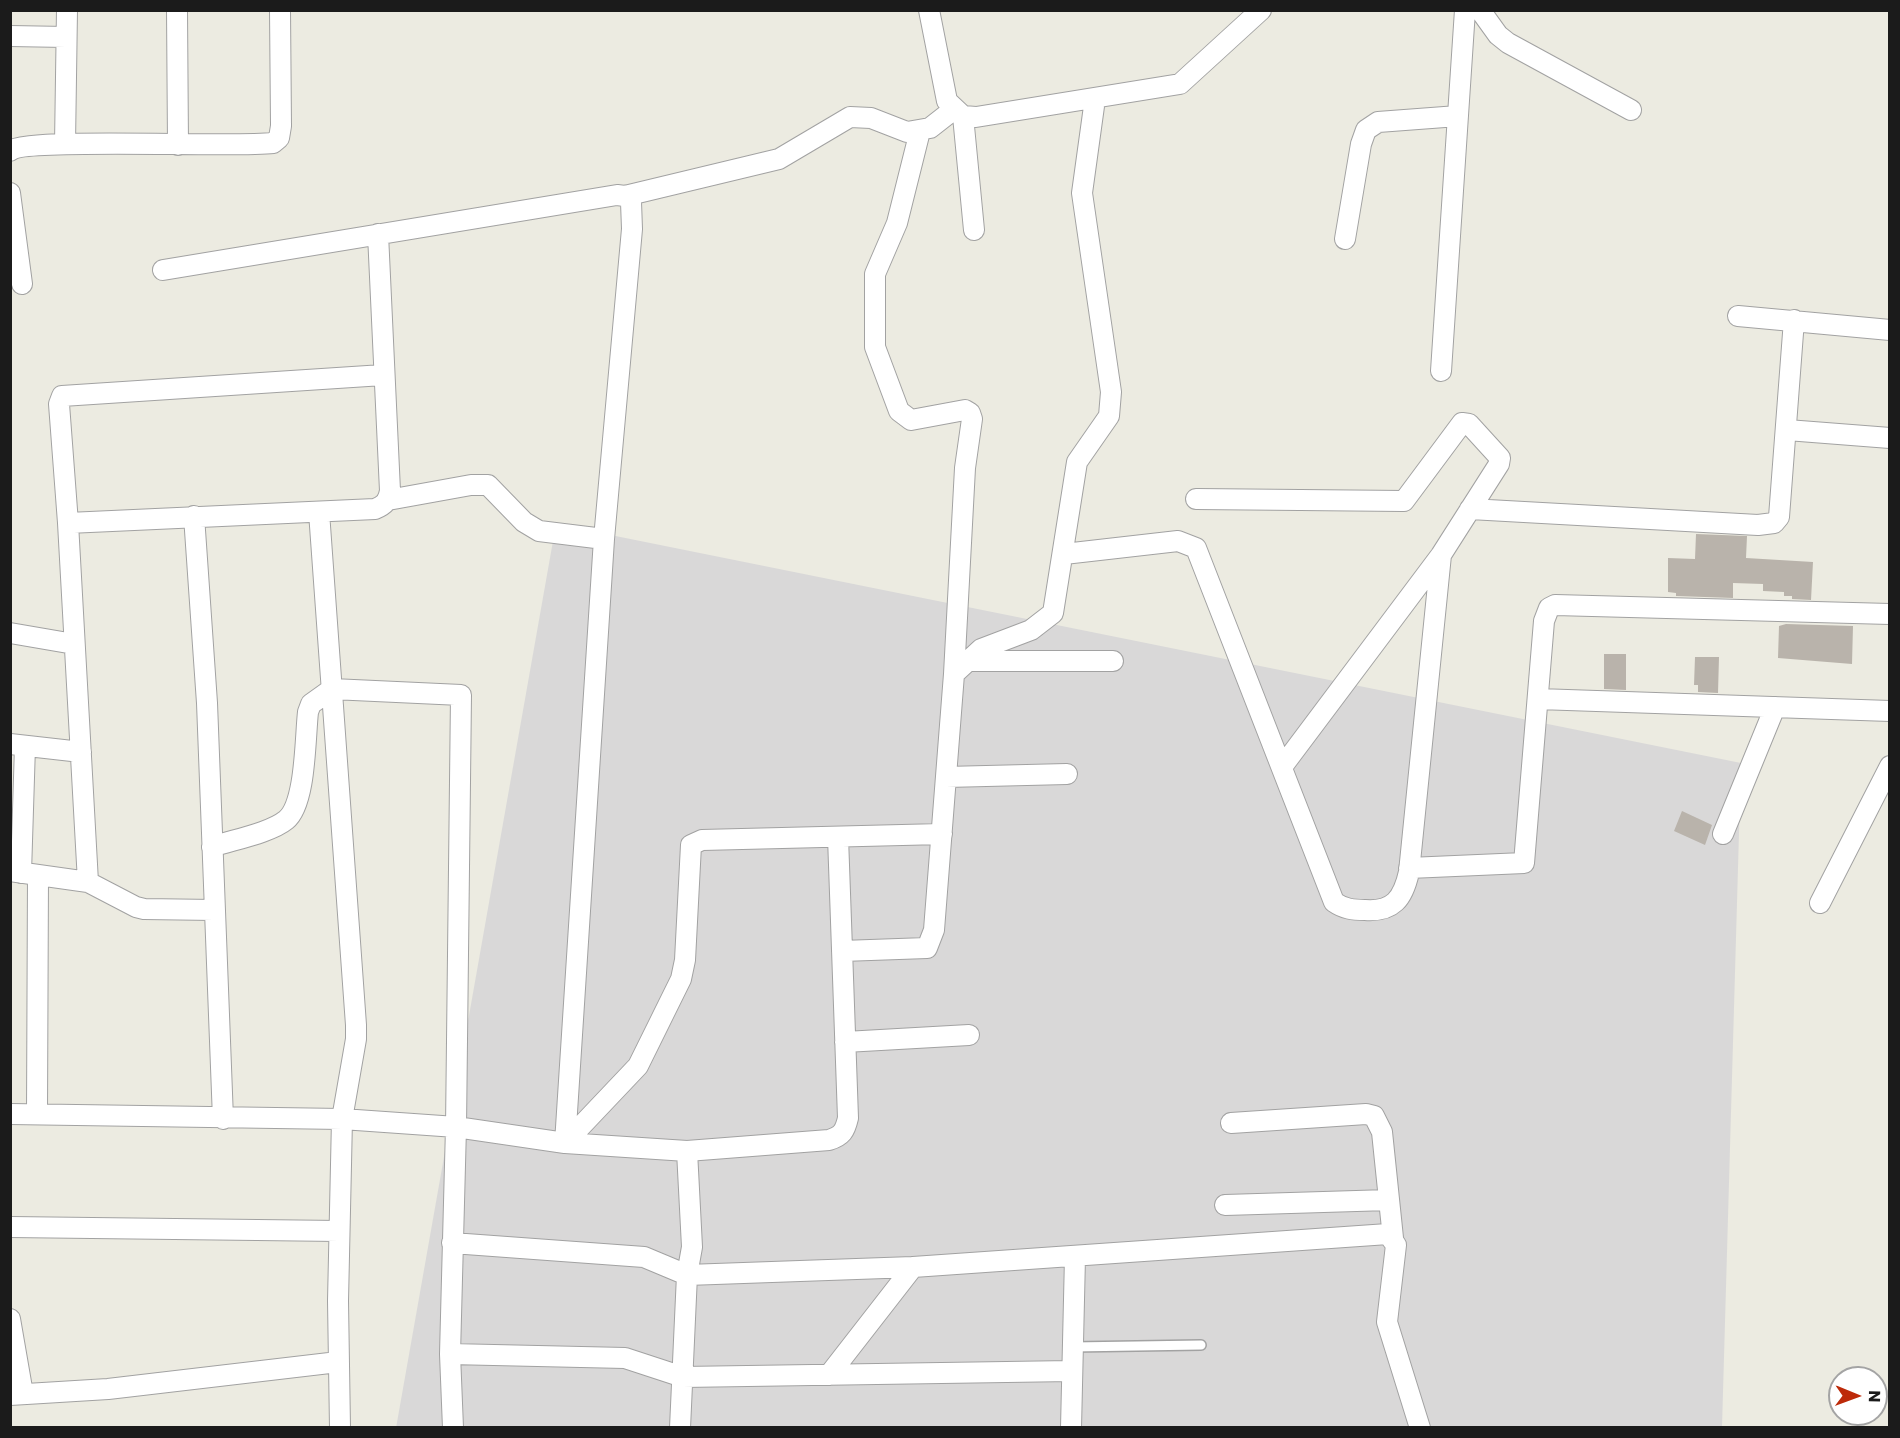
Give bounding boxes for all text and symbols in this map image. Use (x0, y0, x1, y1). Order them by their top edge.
north arrow (1828, 1366, 1888, 1426)
text: N (1863, 1390, 1886, 1403)

